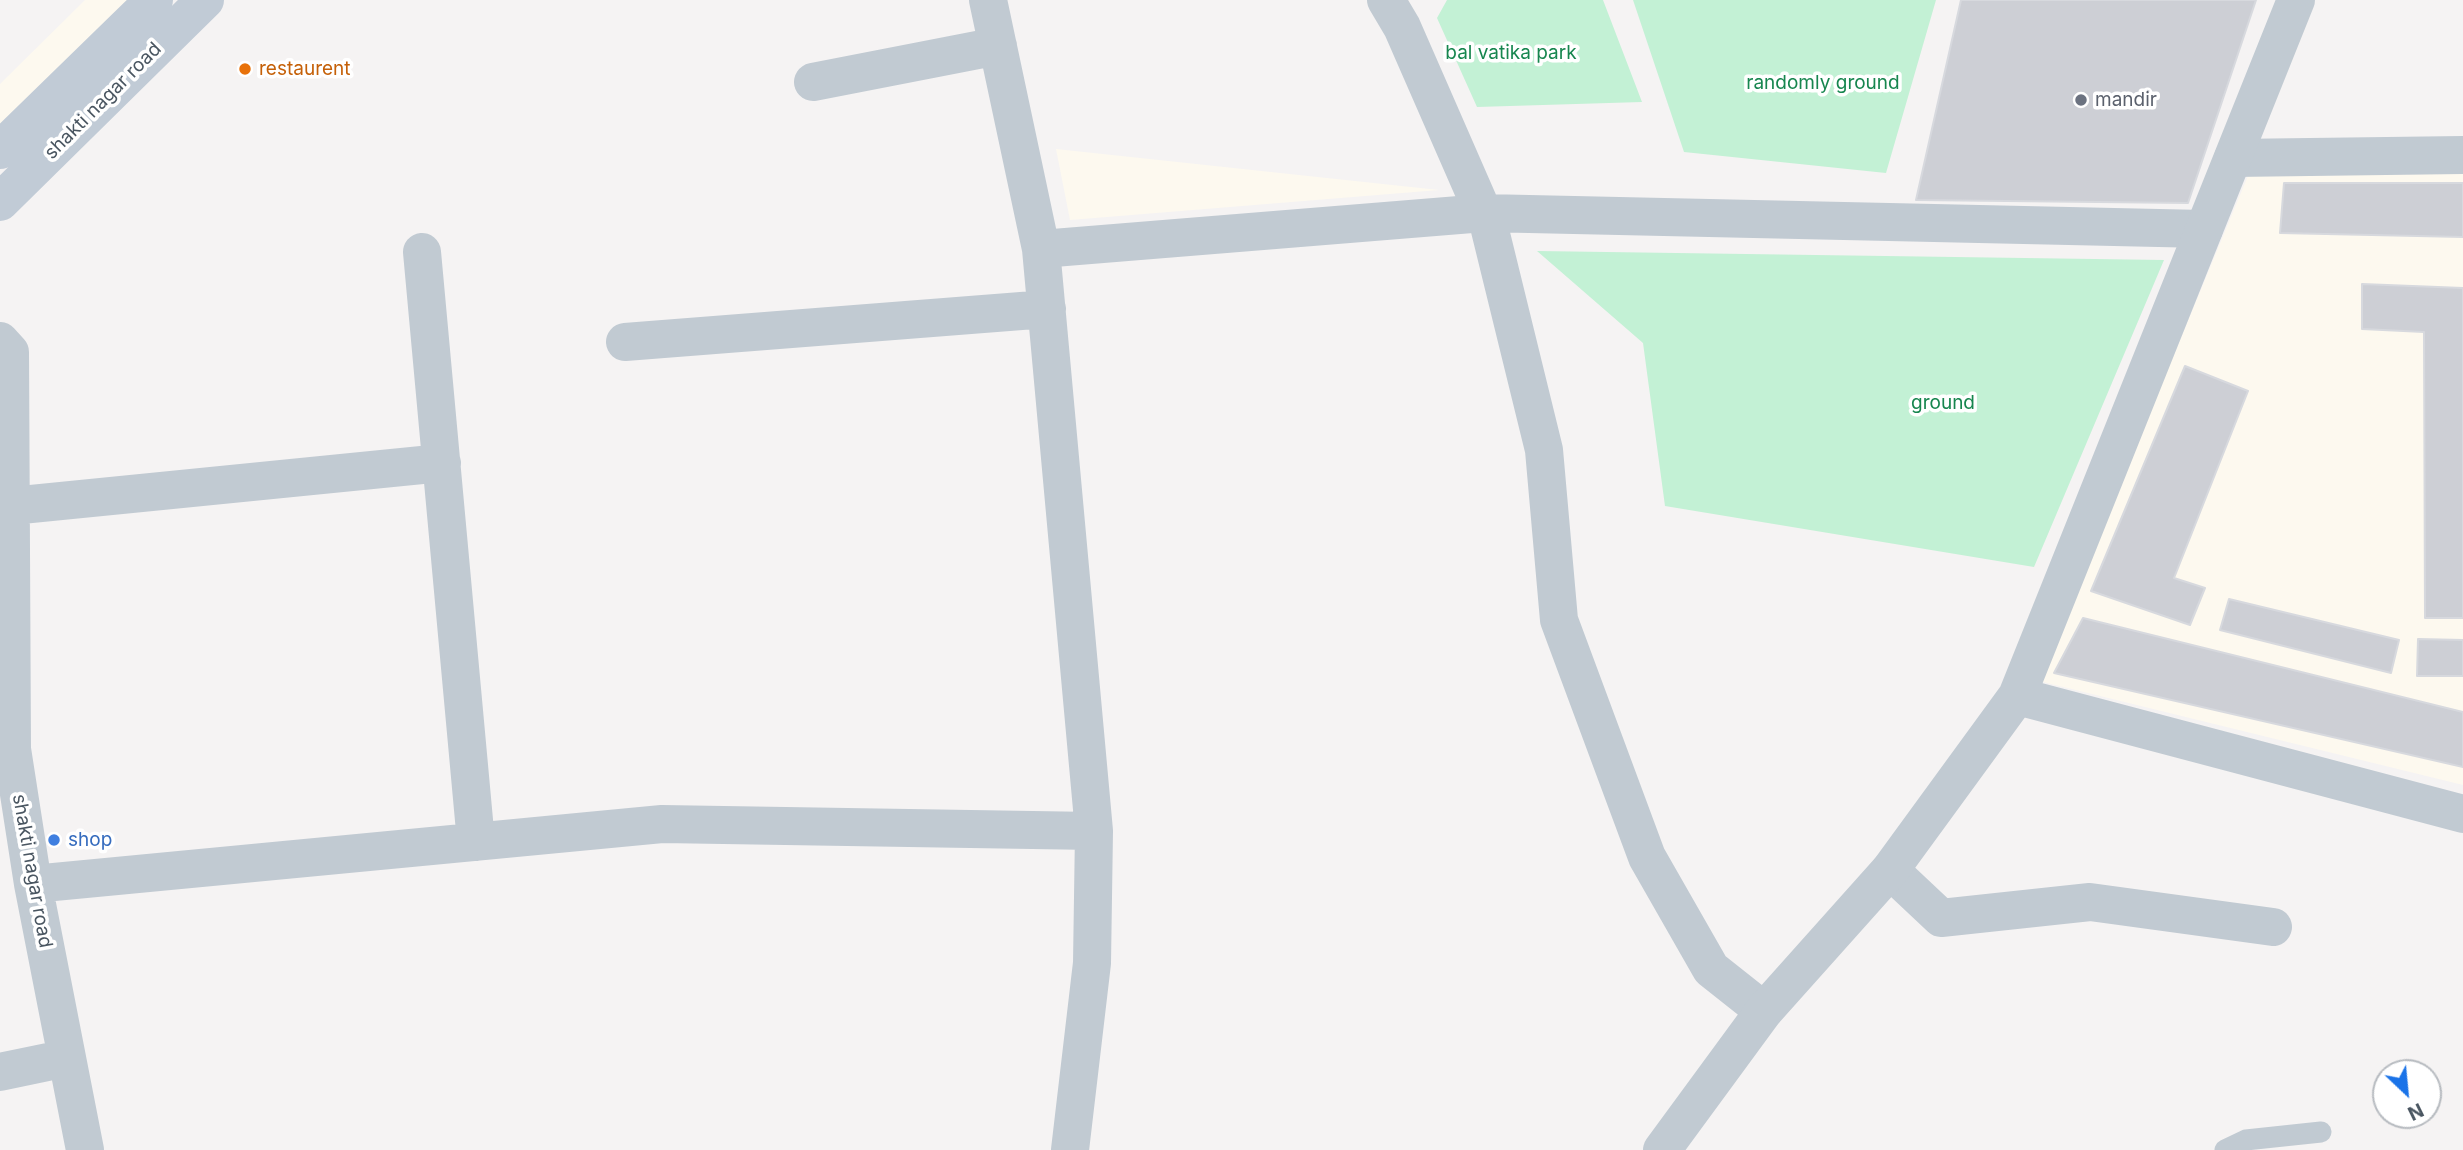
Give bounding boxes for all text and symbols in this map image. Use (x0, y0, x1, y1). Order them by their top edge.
street label: shakti nagar road (40, 38, 166, 164)
park label: bal vatika park (1445, 42, 1577, 64)
place label: restaurent (259, 58, 351, 80)
marker: restaurent (237, 61, 253, 77)
park label: randomly ground (1746, 72, 1900, 94)
place label: mandir (2095, 89, 2157, 111)
marker: mandir (2073, 92, 2089, 108)
park label: ground (1911, 392, 1975, 414)
street label: shakti nagar road (7, 792, 57, 950)
place label: shop (68, 829, 112, 851)
marker: shop (46, 832, 62, 848)
north arrow (2372, 1059, 2442, 1129)
text: N (2404, 1098, 2427, 1125)

